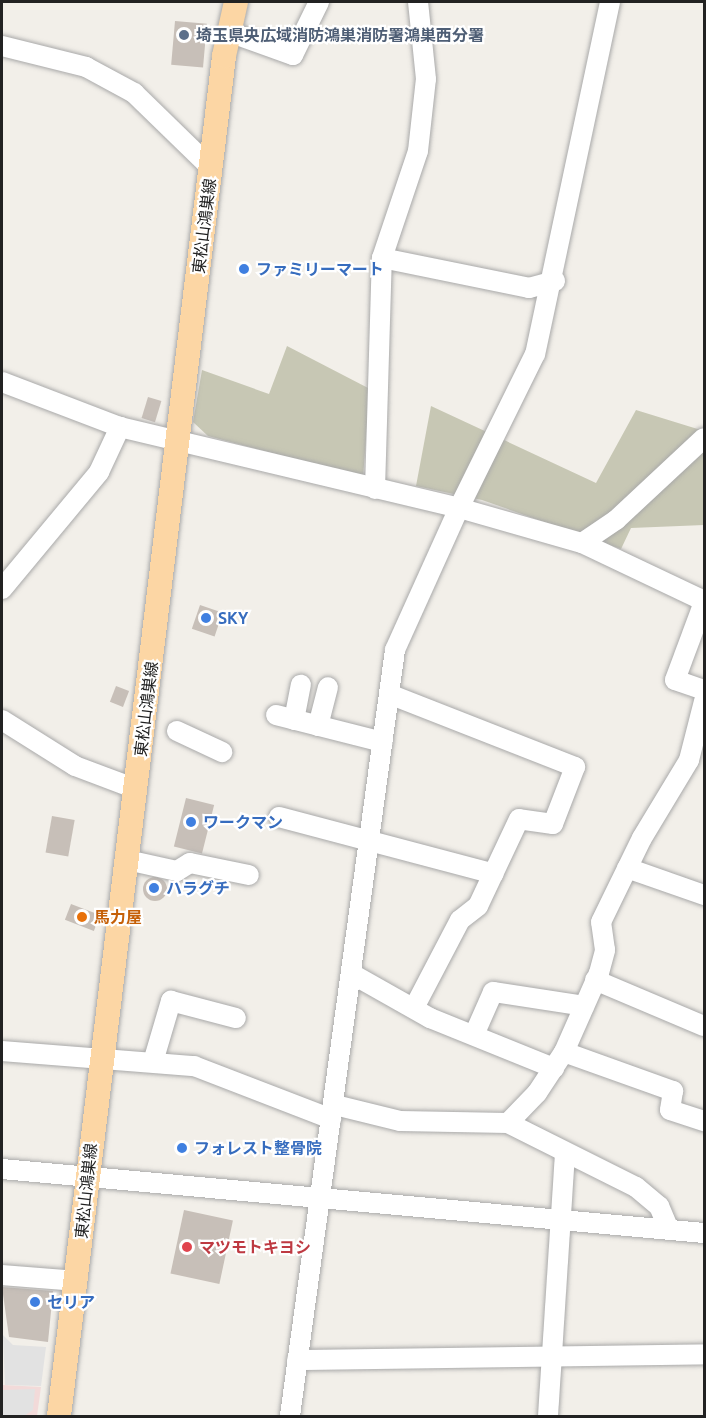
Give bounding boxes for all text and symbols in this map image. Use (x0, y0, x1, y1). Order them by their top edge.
place label: 埼玉県央広域消防鴻巣消防署鴻巣西分署 (196, 25, 484, 45)
marker: 埼玉県央広域消防鴻巣消防署鴻巣西分署 (177, 28, 191, 42)
street label: 東松山鴻巣線 (189, 177, 219, 275)
place label: ファミリーマート (256, 259, 384, 279)
marker: ファミリーマート (237, 262, 251, 276)
place label: SKY (218, 608, 248, 628)
marker: SKY (199, 611, 213, 625)
street label: 東松山鴻巣線 (131, 660, 161, 758)
place label: ワークマン (203, 812, 283, 832)
marker: ワークマン (184, 815, 198, 829)
place label: ハラグチ (166, 878, 230, 898)
marker: ハラグチ (147, 881, 161, 895)
place label: 馬力屋 (94, 907, 142, 927)
marker: 馬力屋 (75, 910, 89, 924)
place label: フォレスト整骨院 (194, 1138, 322, 1158)
marker: フォレスト整骨院 (175, 1141, 189, 1155)
street label: 東松山鴻巣線 (71, 1142, 101, 1240)
place label: マツモトキヨシ (199, 1237, 311, 1257)
marker: マツモトキヨシ (180, 1240, 194, 1254)
place label: セリア (47, 1292, 95, 1312)
marker: セリア (28, 1295, 42, 1309)

